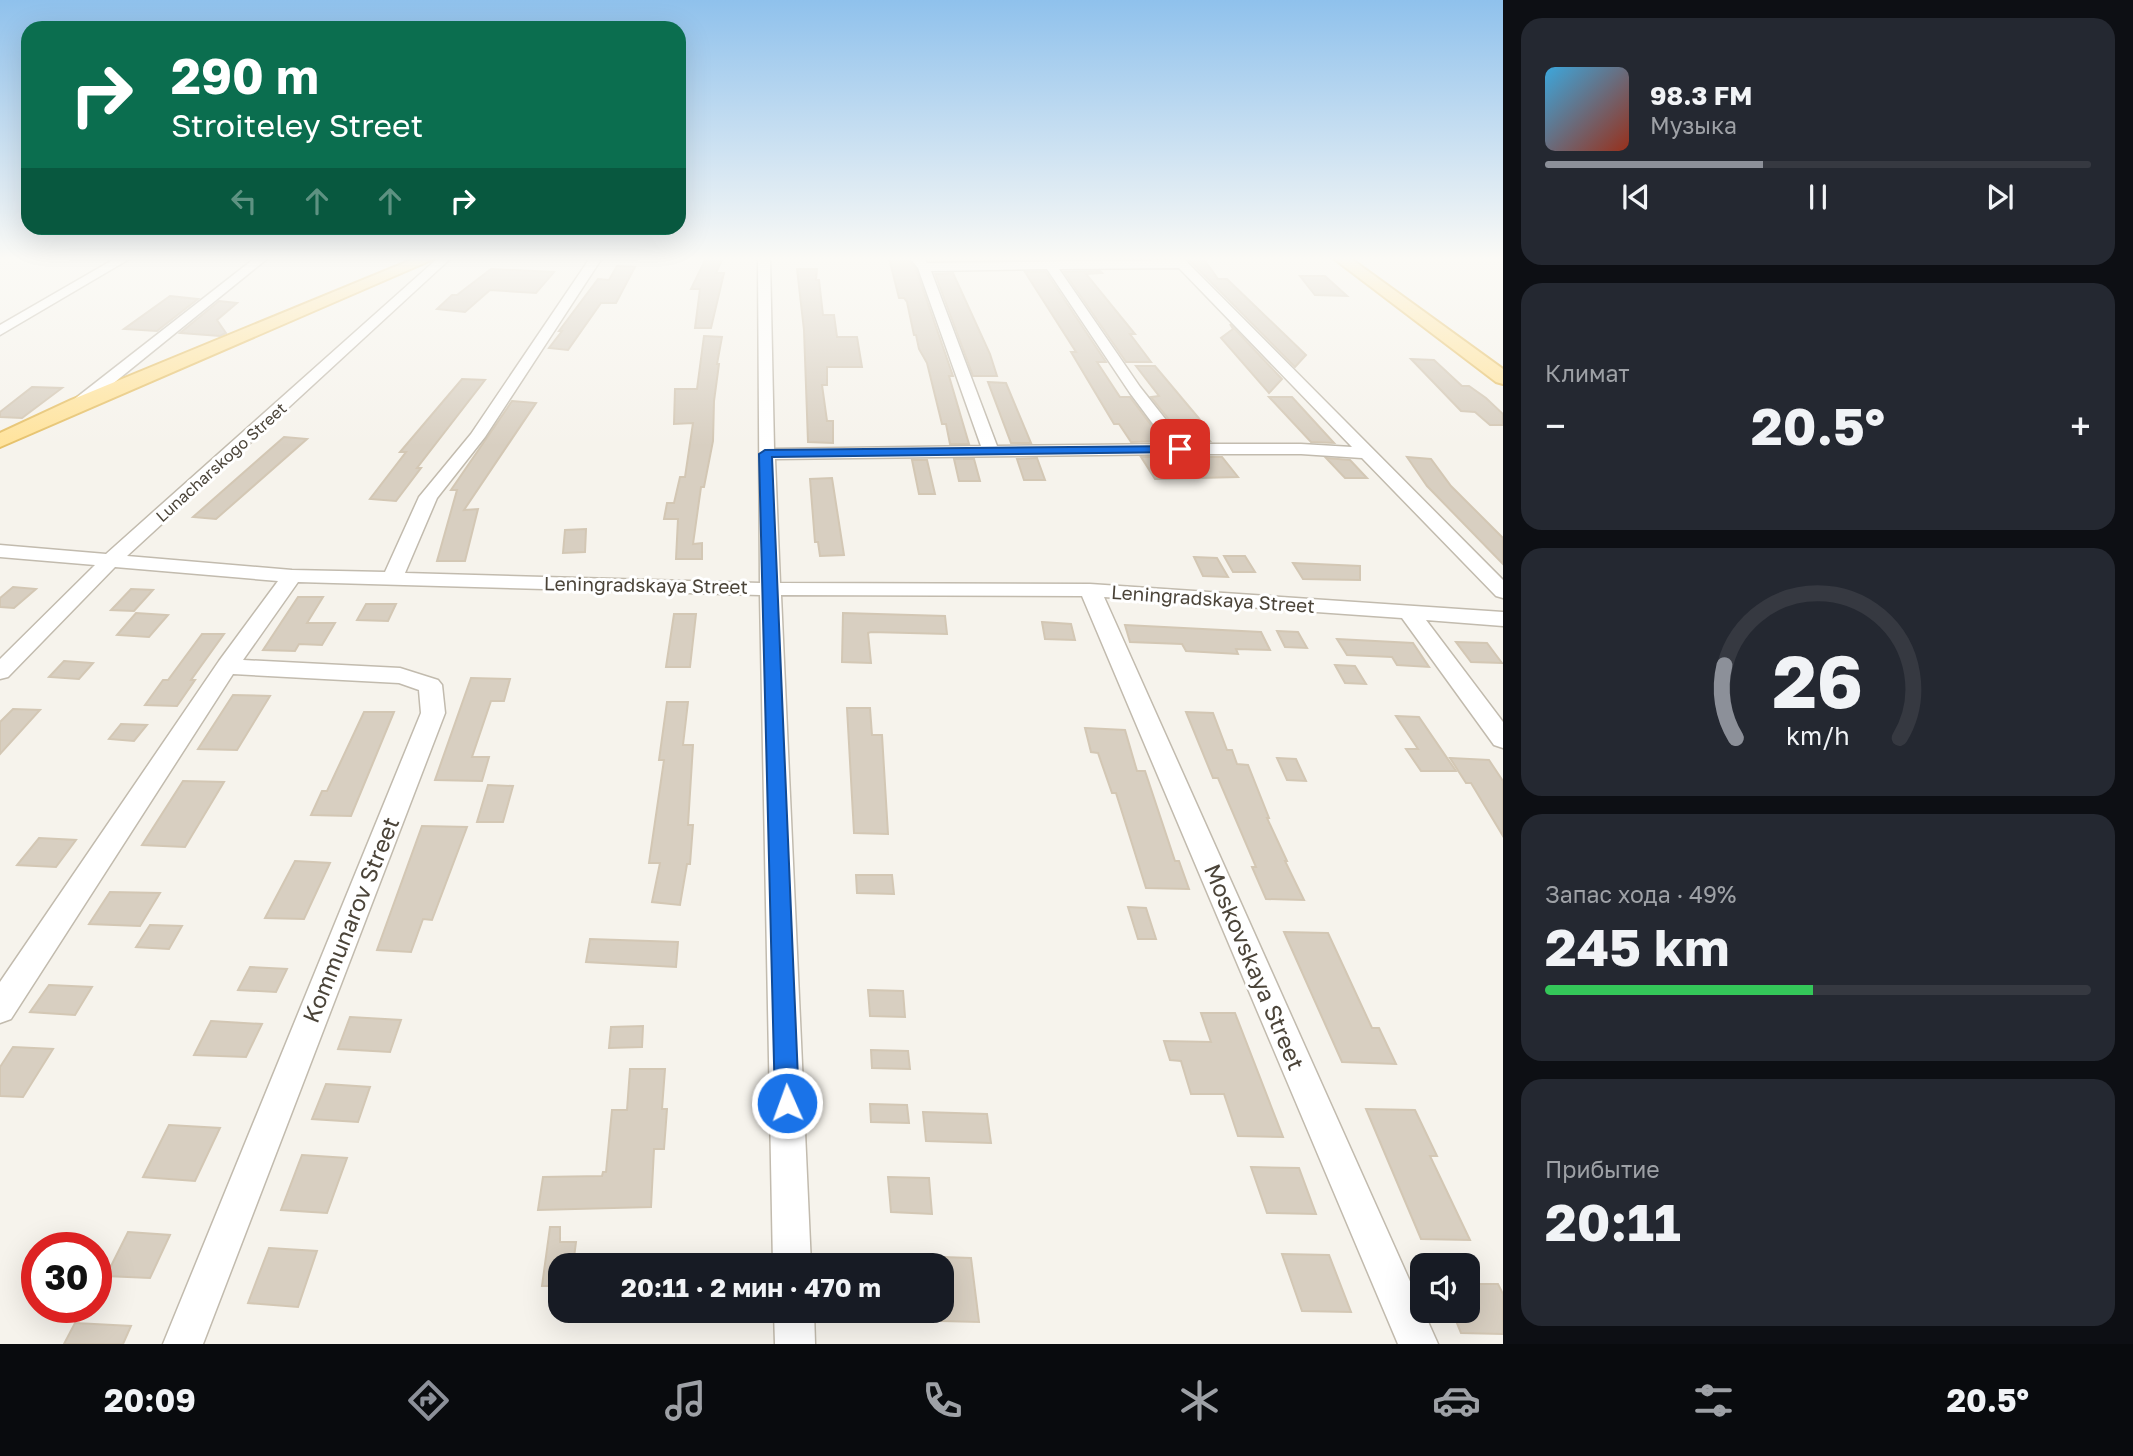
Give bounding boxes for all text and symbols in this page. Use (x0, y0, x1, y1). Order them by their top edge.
text: 290 m (171, 46, 319, 105)
icon: right (56, 49, 147, 140)
text: 98.3 FM (1650, 80, 1752, 111)
text: Stroiteley Street (171, 106, 423, 144)
text: Музыка (1650, 111, 1737, 139)
icon: previous (1617, 178, 1655, 216)
icon: pause (1799, 178, 1837, 216)
icon: next (1981, 178, 2019, 216)
icon: left (225, 182, 263, 220)
icon: ahead (298, 182, 336, 220)
icon: ahead (371, 182, 409, 220)
icon: right (444, 182, 482, 220)
text: Климат (1545, 359, 1630, 387)
text: 20.5° (1751, 394, 1885, 456)
street label: Lunacharskogo Street (152, 398, 290, 526)
text: − (1545, 403, 1566, 448)
text: + (2070, 403, 2091, 448)
pin (1150, 419, 1210, 479)
icon: arrive (1161, 430, 1199, 468)
street label: Leningradskaya Street (544, 571, 748, 598)
street label: Leningradskaya Street (1110, 580, 1316, 617)
text: 26 (1773, 637, 1863, 724)
text: km/h (1786, 720, 1850, 751)
street label: Kommunarov Street (296, 812, 404, 1027)
street label: Moskovskaya Street (1199, 859, 1311, 1074)
text: Запас хода · 49% (1545, 880, 1736, 908)
text: 245 km (1545, 915, 1730, 977)
position arrow (750, 1066, 824, 1140)
text: Прибытие (1545, 1155, 1660, 1183)
text: 20:11 (1545, 1190, 1681, 1252)
speed limit sign: 30 (21, 1232, 112, 1323)
map controls (1410, 1253, 1480, 1323)
button: sound (1410, 1253, 1480, 1323)
text: 20:11 · 2 мин · 470 m (621, 1272, 881, 1303)
icon: directions (404, 1376, 453, 1425)
icon: music (661, 1376, 710, 1425)
icon: phone (918, 1376, 967, 1425)
icon: climate (1175, 1376, 1224, 1425)
icon: car (1432, 1376, 1481, 1425)
icon: filters (1689, 1376, 1738, 1425)
text: 20:09 (104, 1381, 196, 1419)
text: 20.5° (1946, 1381, 2029, 1419)

